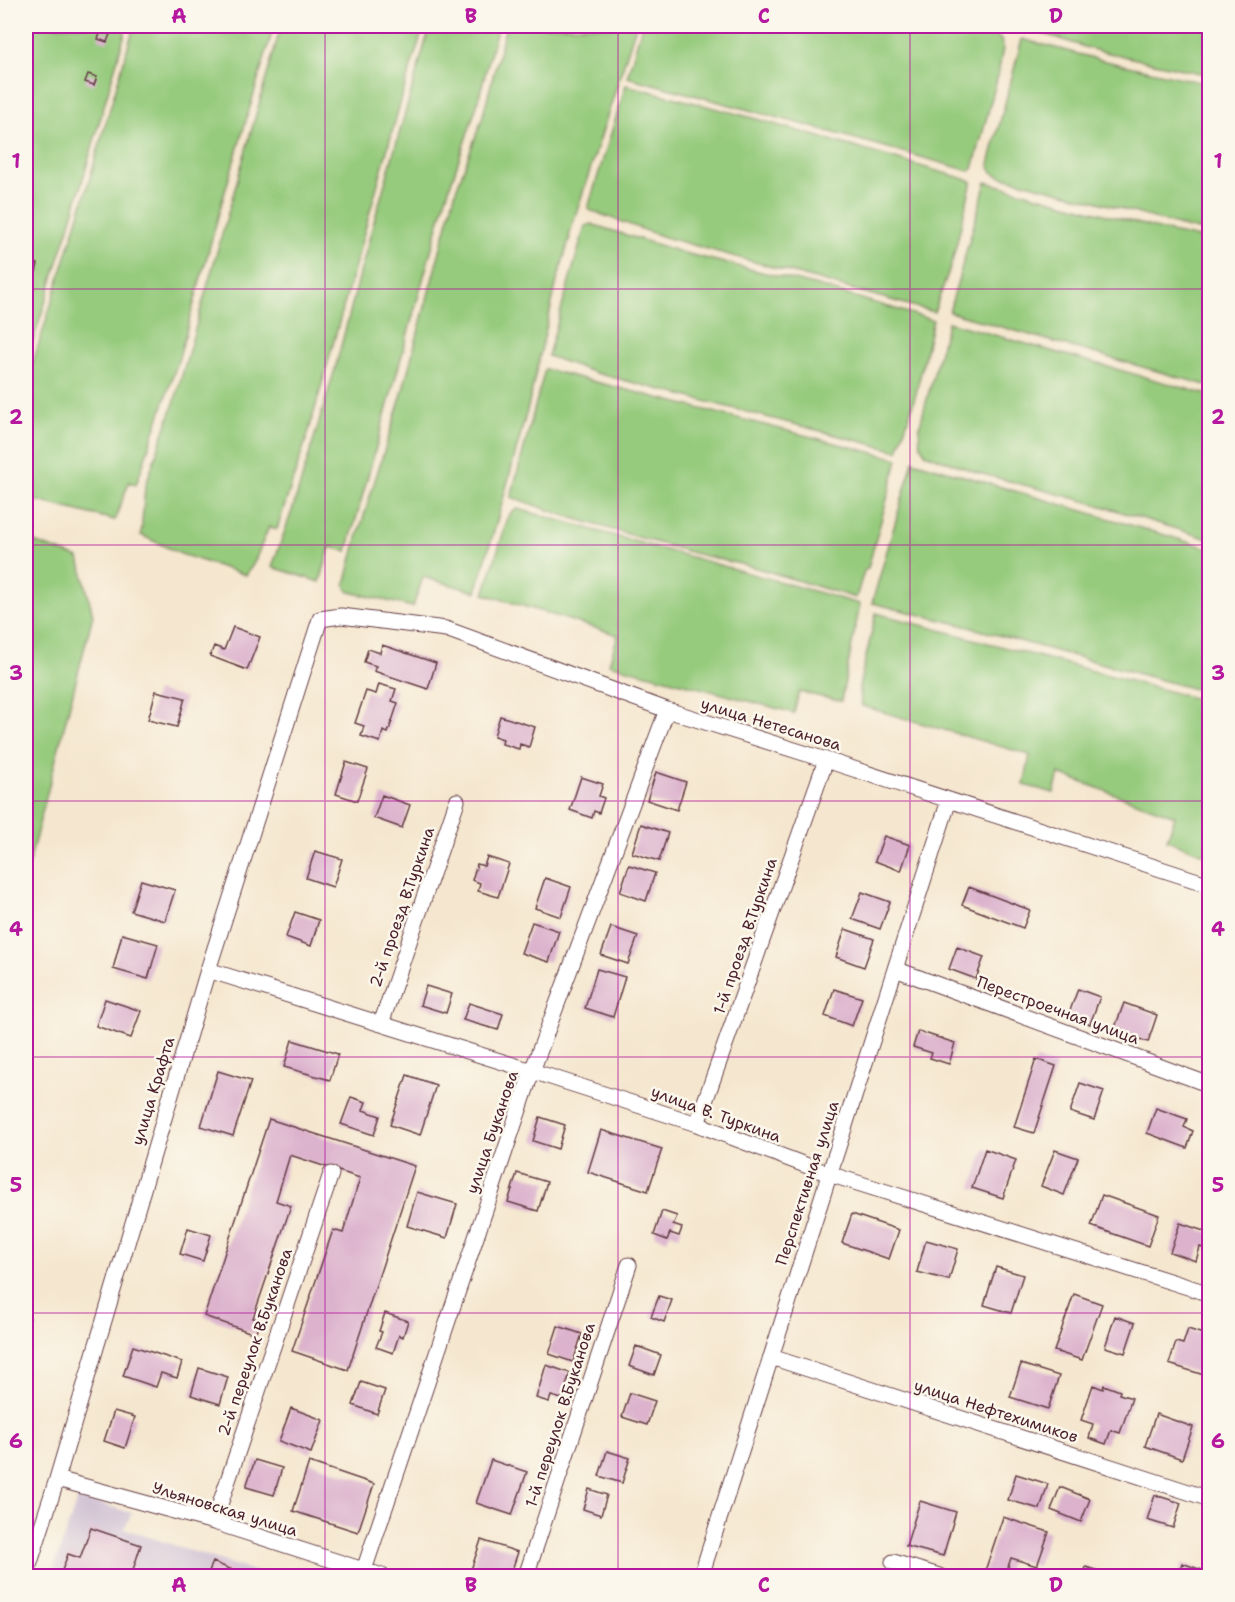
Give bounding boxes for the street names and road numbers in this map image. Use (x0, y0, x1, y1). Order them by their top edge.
street label: улица Нетесанова (698, 693, 844, 755)
street label: 2-й проезд В.Туркина (365, 824, 439, 990)
street label: 1-й проезд В.Туркина (708, 855, 782, 1017)
street label: Перестроечная улица (974, 971, 1142, 1049)
street label: улица Крафта (127, 1034, 179, 1148)
street label: улица Буканова (461, 1068, 523, 1196)
street label: улица В. Туркина (648, 1081, 784, 1147)
street label: Перспективная улица (770, 1098, 844, 1268)
street label: 2-й переулок В.Буканова (213, 1245, 297, 1439)
street label: 1-й переулок В.Буканова (520, 1320, 600, 1510)
street label: улица Нефтехимиков (911, 1375, 1081, 1447)
street label: Ульяновская улица (150, 1477, 300, 1541)

